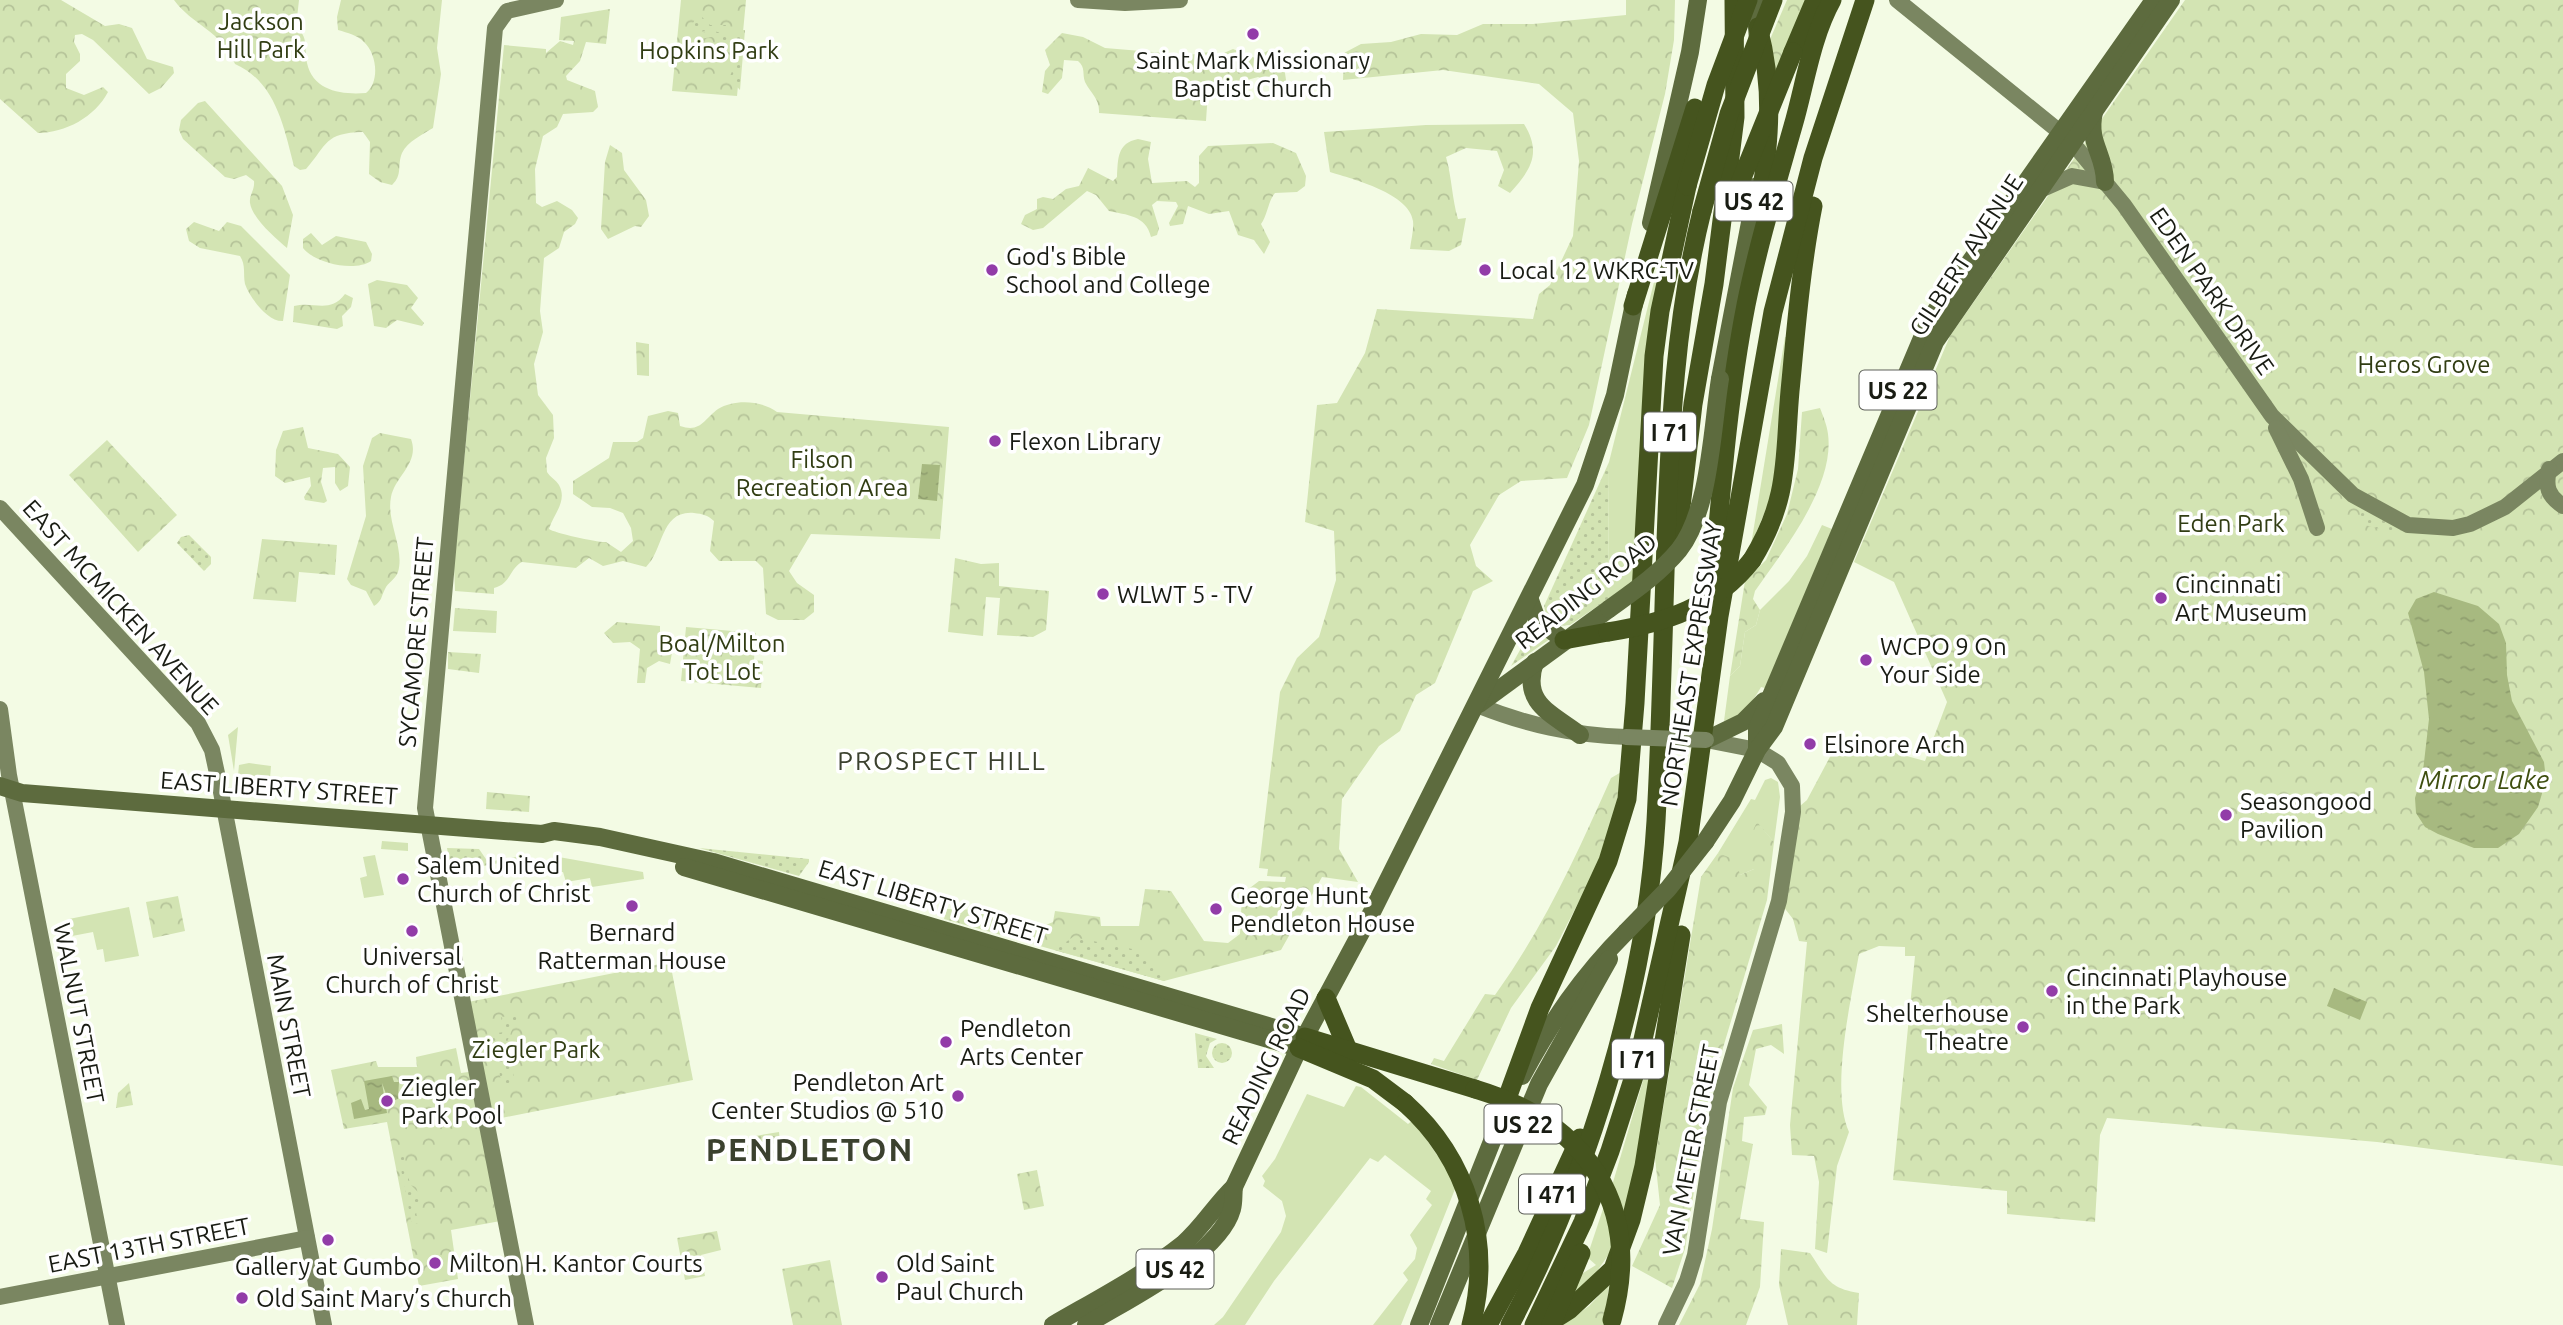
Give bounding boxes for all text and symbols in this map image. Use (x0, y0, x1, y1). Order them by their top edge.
park label: Jackson Hill Park (217, 8, 305, 63)
marker: Saint Mark Missionary Baptist Church (1245, 26, 1261, 42)
park label: Hopkins Park (639, 37, 779, 64)
place label: Saint Mark Missionary Baptist Church (1136, 47, 1370, 102)
street label: GILBERT AVENUE (1904, 169, 2028, 341)
road number: US 42 (1716, 182, 1792, 220)
street label: EDEN PARK DRIVE (2144, 202, 2280, 380)
place label: God's Bible School and College (1006, 243, 1210, 298)
place label: Local 12 WKRC-TV (1499, 257, 1694, 284)
marker: God's Bible School and College (984, 262, 1000, 278)
marker: Local 12 WKRC-TV (1477, 262, 1493, 278)
park label: Heros Grove (2358, 351, 2490, 378)
road number: US 22 (1860, 370, 1937, 410)
road number: I 71 (1644, 412, 1696, 452)
place label: Flexon Library (1009, 428, 1161, 455)
marker: Flexon Library (987, 433, 1003, 449)
park label: Filson Recreation Area (736, 446, 908, 501)
street label: EAST MCMICKEN AVENUE (18, 494, 224, 720)
park label: Eden Park (2177, 510, 2285, 537)
street label: NORTHEAST EXPRESSWAY (1655, 520, 1727, 808)
street label: READING ROAD (1510, 527, 1662, 655)
street label: SYCAMORE STREET (393, 536, 439, 748)
place label: Cincinnati Art Museum (2175, 571, 2307, 626)
place label: WLWT 5 - TV (1117, 581, 1253, 608)
marker: WLWT 5 - TV (1095, 586, 1111, 602)
marker: Cincinnati Art Museum (2153, 590, 2169, 606)
park label: Boal/Milton Tot Lot (659, 630, 785, 685)
place label: WCPO 9 On Your Side (1880, 633, 2007, 688)
marker: WCPO 9 On Your Side (1858, 652, 1874, 668)
place label: Elsinore Arch (1824, 731, 1965, 758)
marker: Elsinore Arch (1802, 736, 1818, 752)
district label: PROSPECT HILL (837, 746, 1047, 775)
water label: Mirror Lake (2419, 765, 2549, 794)
street label: EAST LIBERTY STREET (159, 766, 399, 810)
place label: Seasongood Pavilion (2240, 788, 2372, 843)
marker: Seasongood Pavilion (2218, 807, 2234, 823)
place label: Salem United Church of Christ (417, 852, 591, 907)
street label: EAST LIBERTY STREET (815, 854, 1051, 950)
marker: Salem United Church of Christ (395, 871, 411, 887)
place label: George Hunt Pendleton House (1230, 882, 1415, 937)
marker: Bernard Ratterman House (624, 898, 640, 914)
marker: George Hunt Pendleton House (1208, 901, 1224, 917)
place label: Bernard Ratterman House (538, 919, 726, 974)
street label: WALNUT STREET (48, 920, 110, 1106)
marker: Universal Church of Christ (404, 923, 420, 939)
place label: Universal Church of Christ (325, 943, 499, 998)
street label: MAIN STREET (262, 952, 316, 1100)
place label: Cincinnati Playhouse in the Park (2066, 964, 2287, 1019)
street label: READING ROAD (1216, 983, 1316, 1149)
marker: Cincinnati Playhouse in the Park (2044, 983, 2060, 999)
place label: Shelterhouse Theatre (1866, 1000, 2009, 1055)
place label: Pendleton Arts Center (960, 1015, 1083, 1070)
marker: Shelterhouse Theatre (2015, 1019, 2031, 1035)
marker: Pendleton Arts Center (938, 1034, 954, 1050)
park label: Ziegler Park (472, 1036, 600, 1063)
road number: I 71 (1612, 1040, 1664, 1078)
street label: VAN METER STREET (1657, 1042, 1725, 1258)
place label: Pendleton Art Center Studios @ 510 (711, 1069, 945, 1124)
place label: Ziegler Park Pool (401, 1074, 503, 1129)
marker: Pendleton Art Center Studios @ 510 (950, 1088, 966, 1104)
marker: Ziegler Park Pool (379, 1093, 395, 1109)
road number: US 22 (1484, 1105, 1562, 1144)
district label: PENDLETON (706, 1131, 914, 1167)
road number: I 471 (1519, 1175, 1585, 1214)
street label: EAST 13TH STREET (46, 1212, 252, 1278)
marker: Gallery at Gumbo (320, 1232, 336, 1248)
place label: Milton H. Kantor Courts (449, 1250, 703, 1277)
place label: Old Saint Paul Church (896, 1250, 1024, 1305)
road number: US 42 (1136, 1250, 1214, 1288)
place label: Gallery at Gumbo (235, 1253, 421, 1280)
marker: Milton H. Kantor Courts (427, 1255, 443, 1271)
marker: Old Saint Paul Church (874, 1269, 890, 1285)
place label: Old Saint Mary’s Church (256, 1285, 512, 1312)
marker: Old Saint Mary’s Church (234, 1290, 250, 1306)

